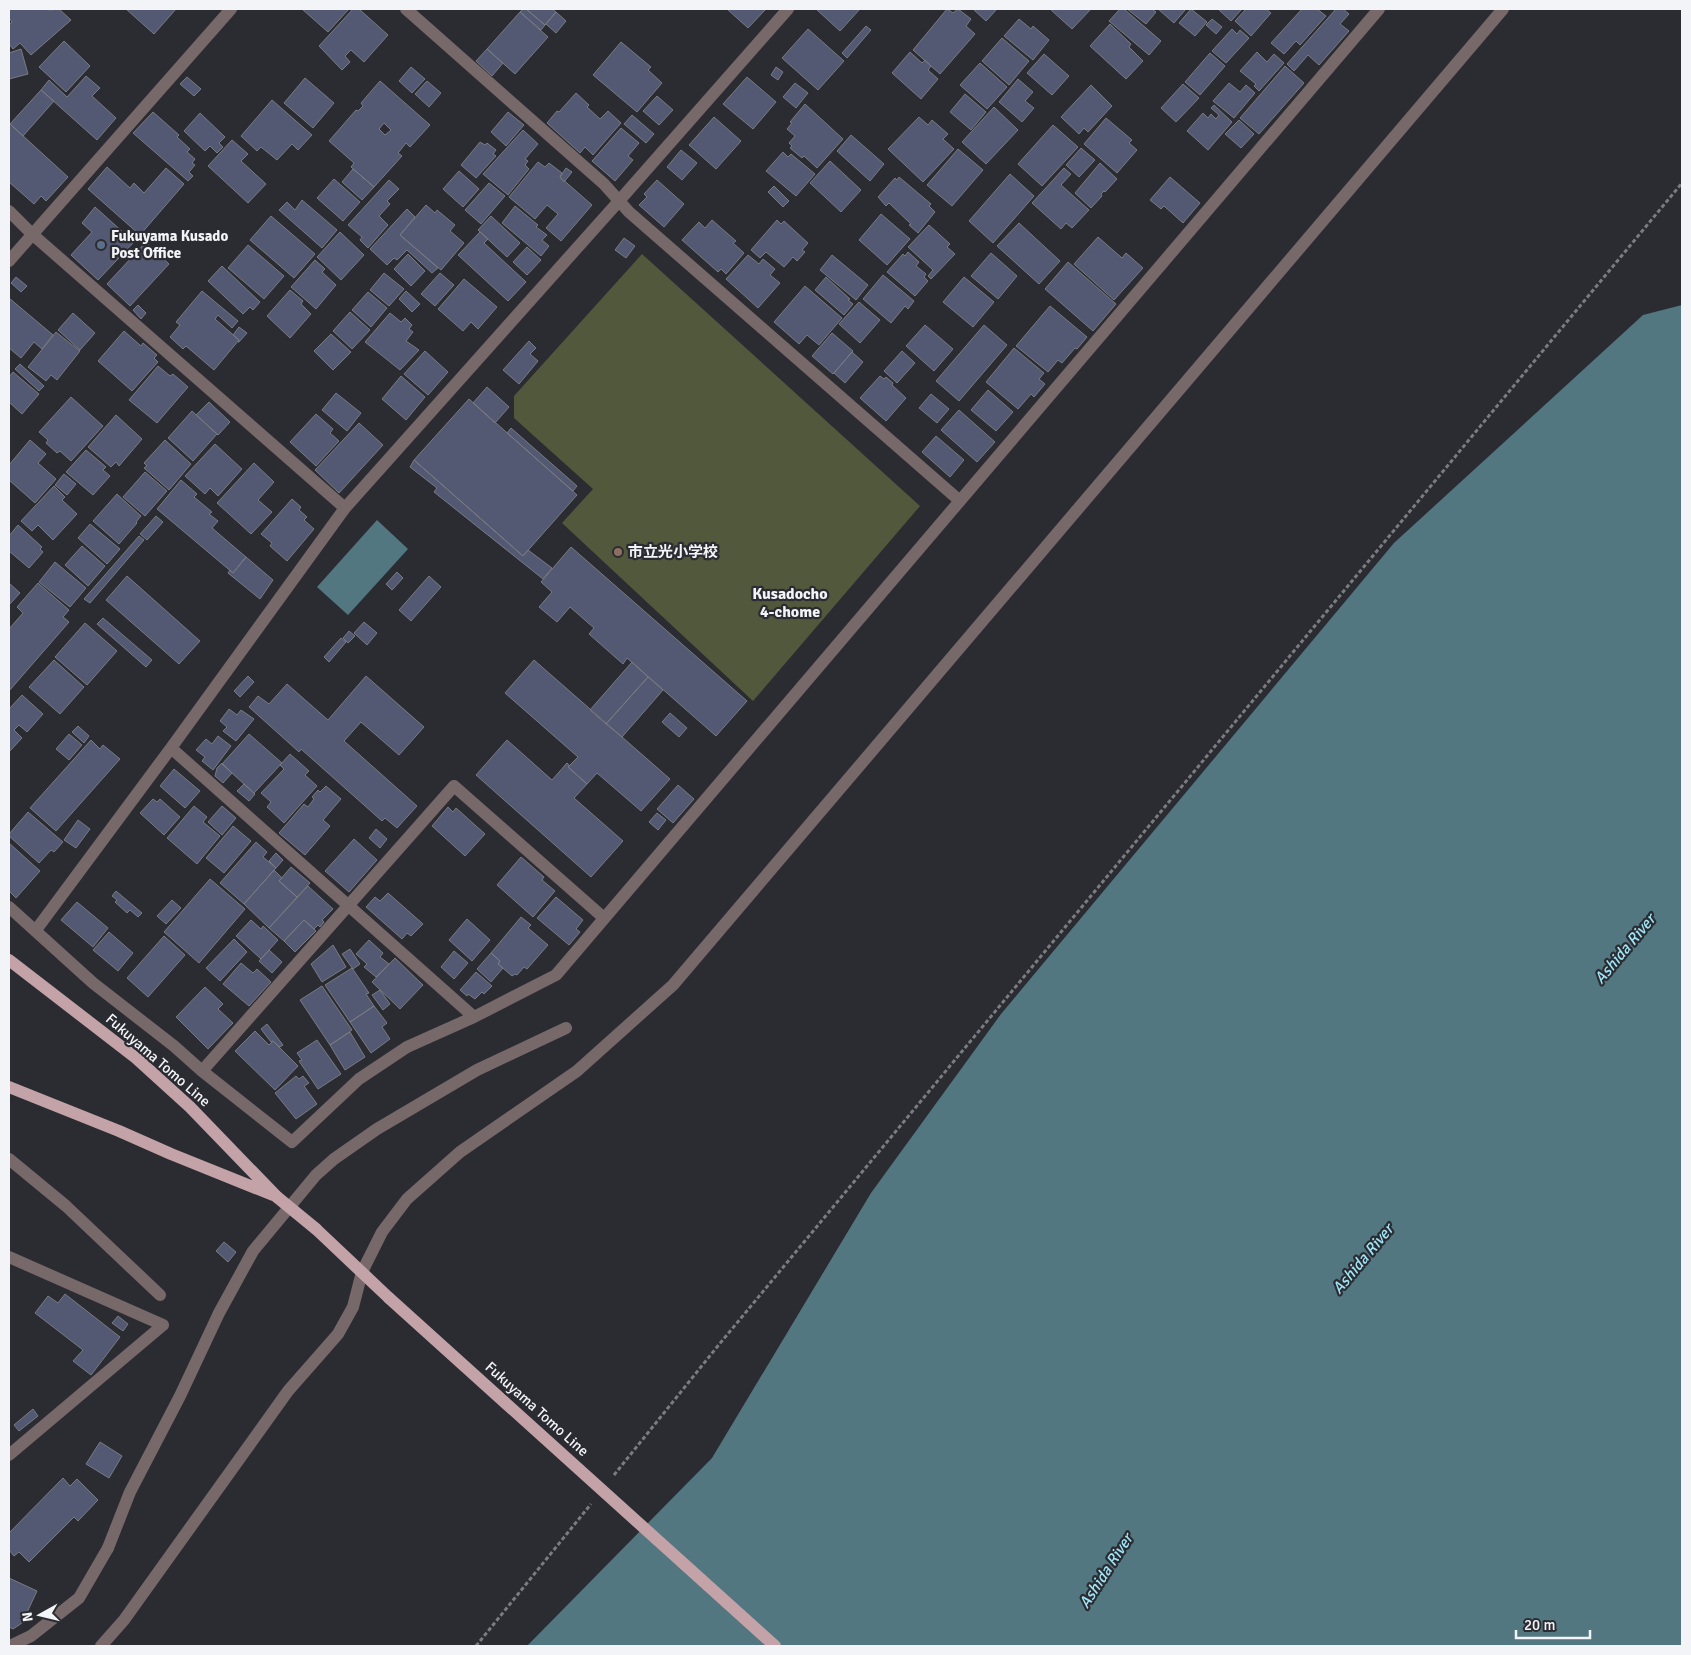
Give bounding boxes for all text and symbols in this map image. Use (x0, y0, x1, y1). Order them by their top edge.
place label: Fukuyama Kusado Post Office (111, 227, 228, 262)
marker: Fukuyama Kusado Post Office (95, 239, 107, 251)
place label: 市立光小学校 (628, 543, 718, 561)
marker: 市立光小学校 (612, 546, 624, 558)
district label: Kusadocho 4-chome (752, 584, 828, 622)
water label: Ashida River (1590, 909, 1661, 988)
street label: Fukuyama Tomo Line (102, 1010, 214, 1110)
water label: Ashida River (1328, 1219, 1399, 1298)
street label: Fukuyama Tomo Line (482, 1358, 592, 1460)
water label: Ashida River (1075, 1528, 1139, 1612)
north arrow (15, 1590, 65, 1640)
scale bar (1516, 1608, 1590, 1640)
text: N (19, 1611, 37, 1623)
text: 20 m (1524, 1616, 1555, 1634)

